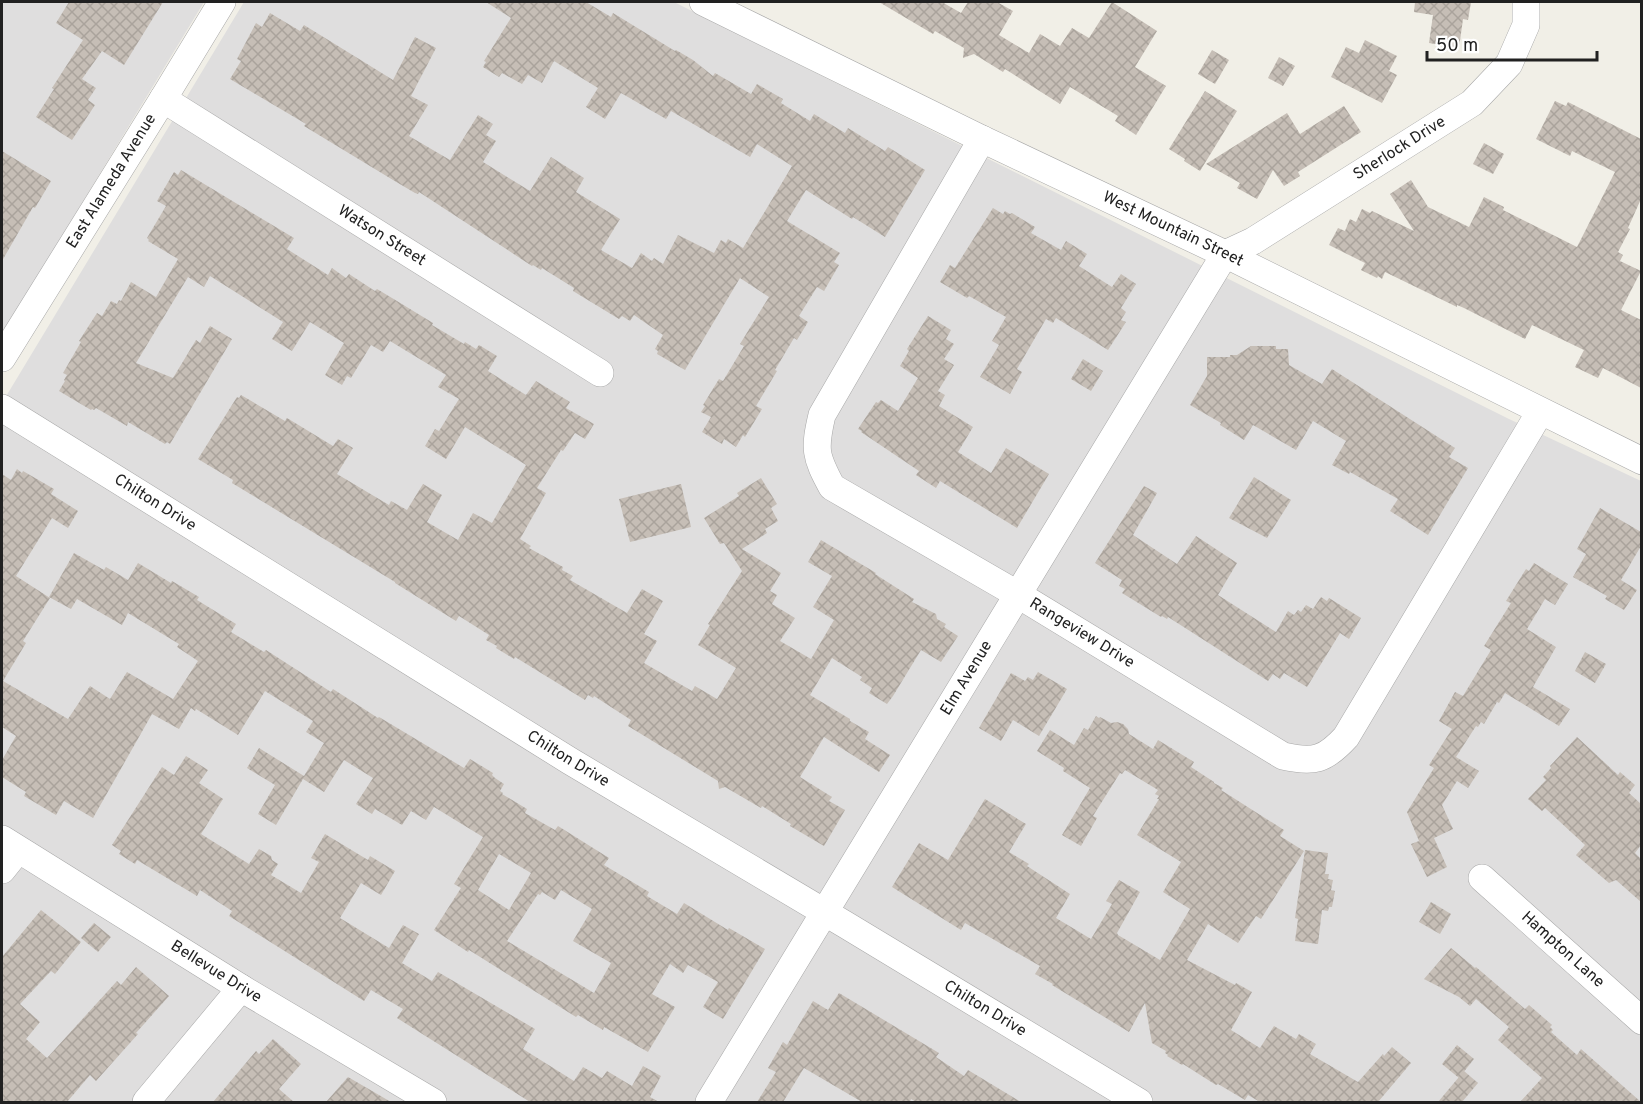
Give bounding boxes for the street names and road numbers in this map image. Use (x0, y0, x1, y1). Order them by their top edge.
street label: East Alameda Avenue (62, 110, 161, 252)
street label: Sherlock Drive (1350, 112, 1450, 185)
street label: West Mountain Street (1099, 187, 1247, 272)
street label: Watson Street (334, 201, 429, 271)
street label: Chilton Drive (110, 470, 200, 536)
street label: Rangeview Drive (1025, 594, 1138, 673)
street label: Elm Avenue (936, 637, 997, 719)
street label: Chilton Drive (523, 726, 613, 792)
street label: Hampton Lane (1517, 908, 1608, 992)
street label: Bellevue Drive (167, 936, 265, 1008)
street label: Chilton Drive (940, 976, 1030, 1042)

